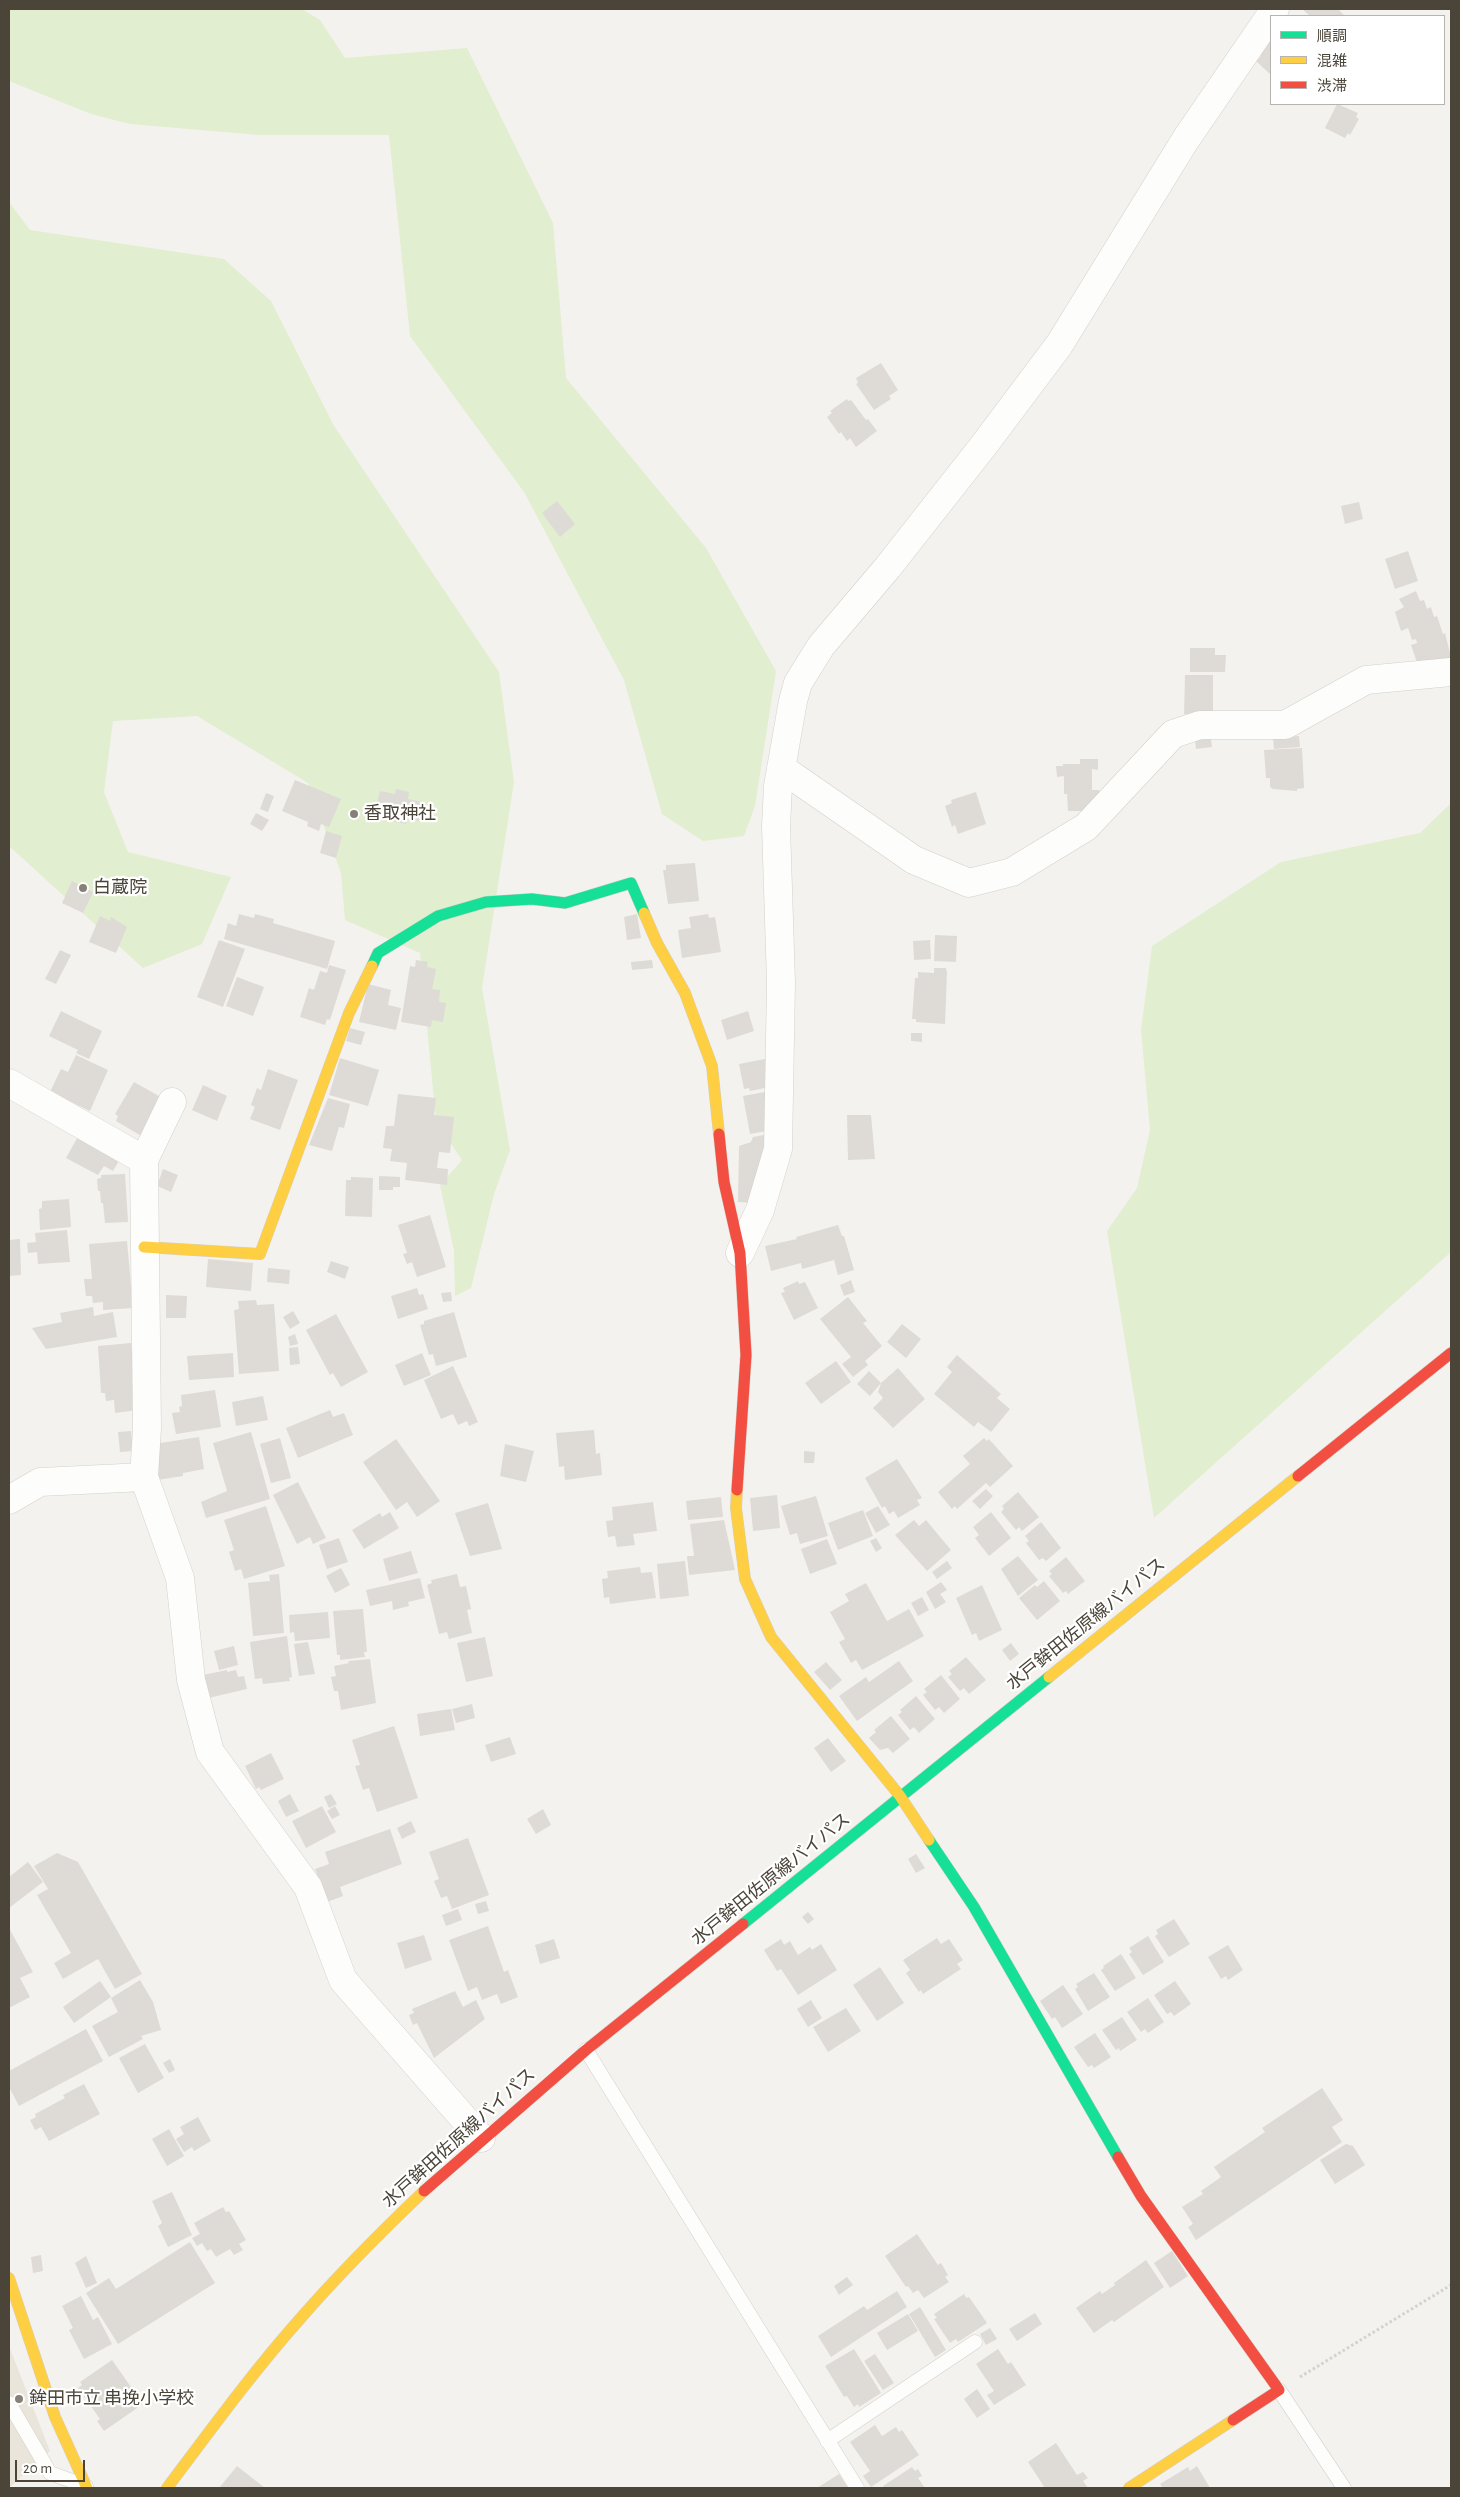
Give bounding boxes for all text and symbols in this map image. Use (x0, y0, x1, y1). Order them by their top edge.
legend (1270, 15, 1445, 105)
text: 順調 (1317, 29, 1347, 44)
text: 混雑 (1317, 54, 1347, 69)
text: 渋滞 (1317, 79, 1347, 94)
place label: 香取神社 (364, 803, 436, 825)
marker: 香取神社 (348, 808, 360, 820)
place label: 白蔵院 (93, 877, 147, 899)
marker: 白蔵院 (77, 882, 89, 894)
street label: 水戸鉾田佐原線バイパス (1002, 1553, 1170, 1695)
street label: 水戸鉾田佐原線バイパス (687, 1808, 855, 1950)
street label: 水戸鉾田佐原線バイパス (378, 2064, 540, 2212)
place label: 鉾田市立 串挽小学校 (29, 2388, 194, 2410)
marker: 鉾田市立 串挽小学校 (13, 2393, 25, 2405)
scale bar (18, 2450, 88, 2482)
text: 20 m (23, 2461, 52, 2476)

